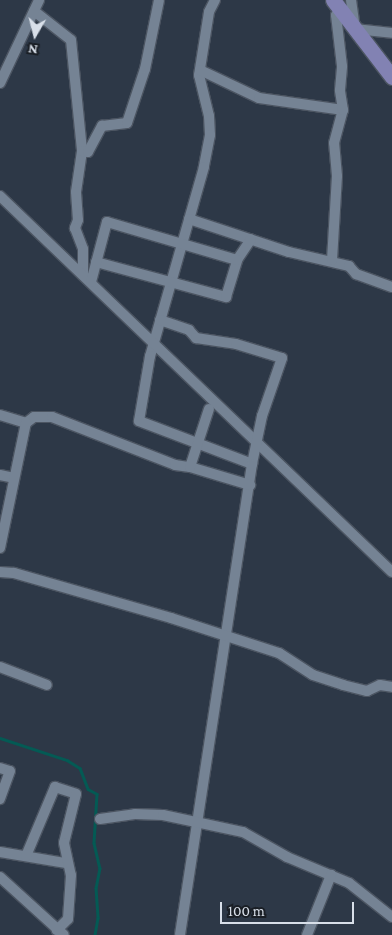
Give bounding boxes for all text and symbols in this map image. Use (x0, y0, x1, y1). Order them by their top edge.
north arrow (10, 10, 60, 60)
text: N (27, 41, 39, 58)
scale bar (222, 892, 356, 924)
text: 100 m (228, 903, 265, 919)

